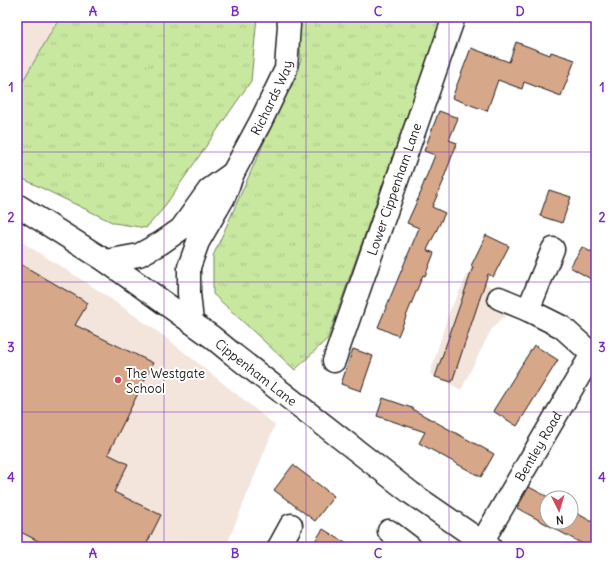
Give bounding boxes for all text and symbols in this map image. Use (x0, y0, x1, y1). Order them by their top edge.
text: A (89, 3, 98, 20)
text: B (231, 3, 240, 20)
text: C (374, 3, 383, 20)
text: D (515, 3, 525, 20)
street label: Richards Way (247, 60, 295, 138)
text: 1 (8, 79, 14, 96)
text: 1 (599, 79, 605, 96)
street label: Lower Cippenham Lane (363, 121, 425, 258)
text: 2 (7, 209, 15, 226)
text: 2 (598, 209, 606, 226)
street label: Cippenham Lane (212, 335, 300, 409)
text: 3 (7, 339, 15, 356)
text: 3 (598, 339, 606, 356)
place label: The Westgate School (126, 365, 205, 397)
marker: The Westgate School (113, 375, 123, 385)
street label: Bentley Road (511, 408, 565, 484)
text: 4 (7, 469, 15, 486)
text: 4 (598, 469, 606, 486)
north arrow (539, 490, 579, 530)
text: N (555, 513, 564, 527)
text: A (89, 545, 98, 562)
text: B (231, 545, 240, 562)
text: C (374, 545, 383, 562)
text: D (515, 545, 525, 562)

